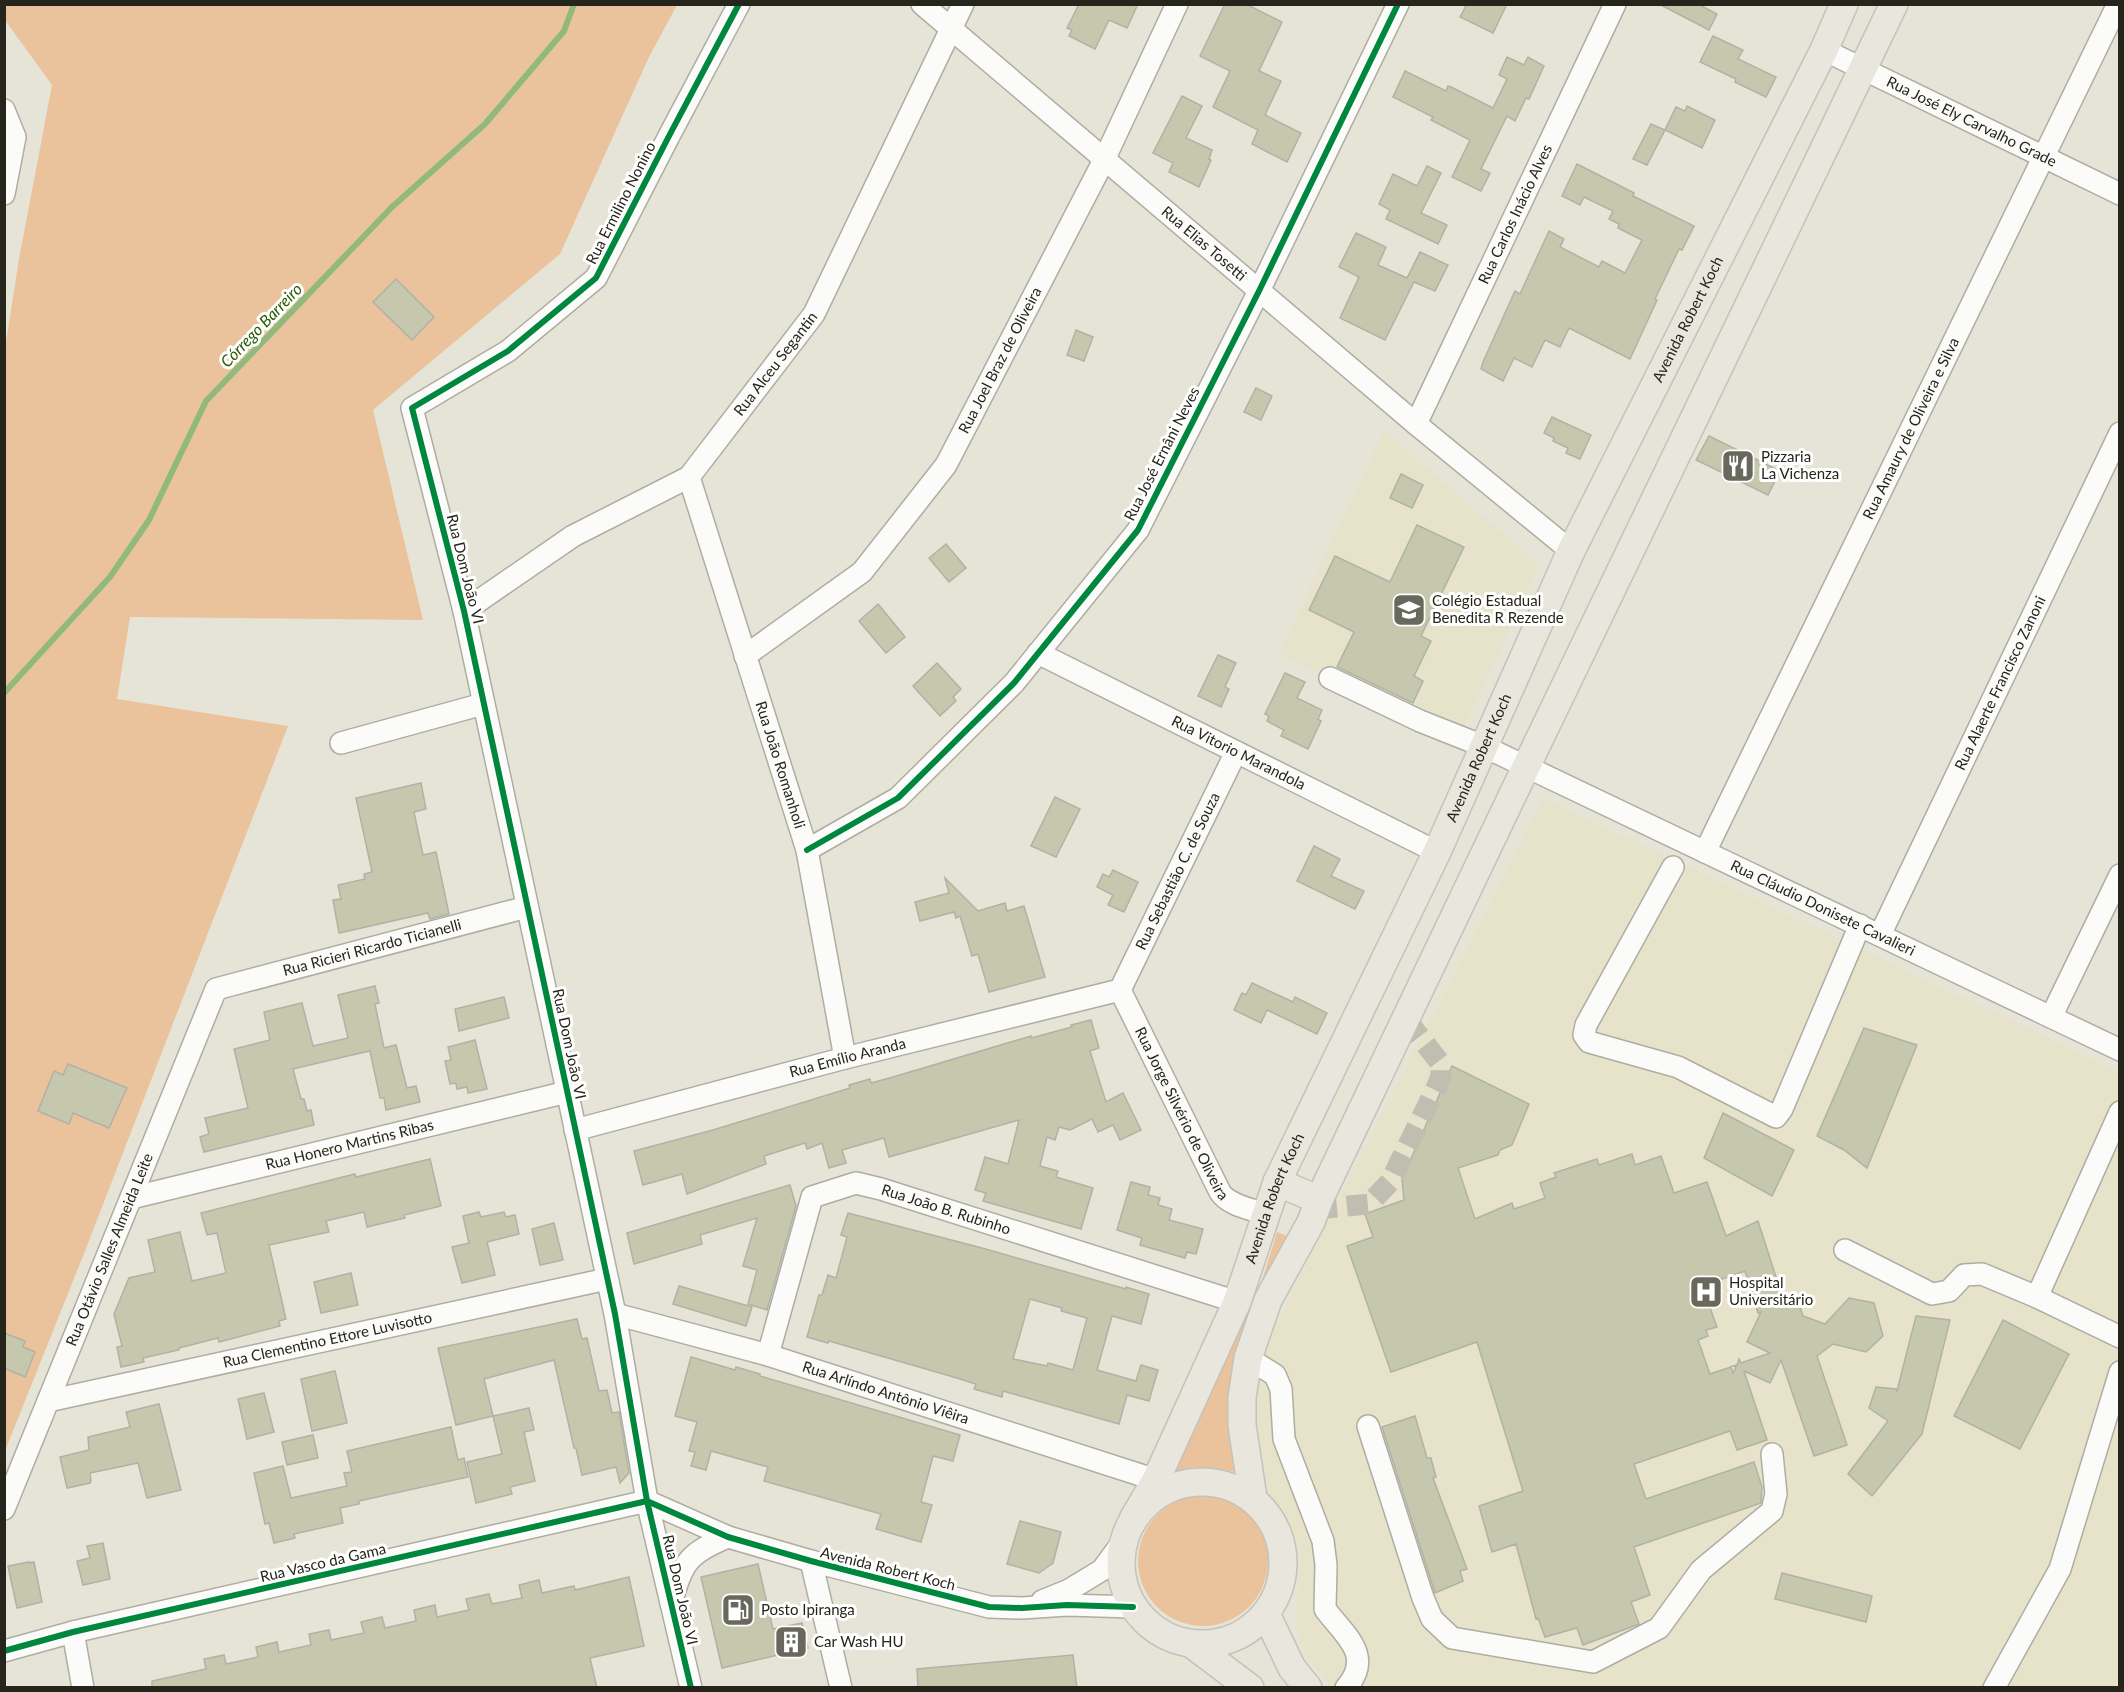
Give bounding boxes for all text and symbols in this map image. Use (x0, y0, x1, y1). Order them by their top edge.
street label: Rua José Ely Carvalho Grade (1884, 72, 2060, 170)
street label: Rua Ermilino Nonino (581, 138, 659, 267)
street label: Rua Carlos Inácio Alves (1474, 141, 1555, 287)
street label: Rua Elias Tosetti (1158, 202, 1251, 284)
street label: Avenida Robert Koch (1648, 253, 1726, 385)
water label: Córrego Barreiro (216, 279, 305, 371)
street label: Rua Joel Braz de Oliveira (954, 284, 1045, 436)
street label: Rua Alceu Segantin (729, 308, 821, 419)
street label: Rua Amaury de Oliveira e Silva (1858, 334, 1962, 522)
street label: Rua José Ernâni Neves (1120, 384, 1203, 523)
place label: Pizzaria La Vichenza (1761, 447, 1839, 482)
restaurant icon: Pizzaria La Vichenza (1720, 448, 1756, 484)
street label: Rua Dom João VI (444, 512, 488, 626)
place label: Colégio Estadual Benedita R Rezende (1432, 591, 1564, 626)
school or university icon: Colégio Estadual Benedita R Rezende (1391, 592, 1427, 628)
street label: Rua Alaerte Francisco Zanoni (1950, 593, 2049, 773)
street label: Avenida Robert Koch (1442, 691, 1514, 825)
street label: Rua João Romanholi (752, 699, 810, 830)
street label: Rua Vitorio Marandola (1169, 711, 1309, 793)
street label: Rua Sebastião C. de Souza (1131, 789, 1223, 953)
street label: Rua Cláudio Donisete Cavalieri (1728, 856, 1918, 959)
street label: Rua Ricieri Ricardo Ticianelli (281, 915, 463, 979)
street label: Rua Dom João VI (549, 987, 590, 1101)
street label: Rua Jorge Silvério de Oliveira (1132, 1024, 1232, 1204)
street label: Rua Emílio Aranda (787, 1033, 907, 1080)
street label: Rua Honero Martins Ribas (264, 1115, 435, 1173)
street label: Avenida Robert Koch (1240, 1130, 1307, 1266)
street label: Rua Otávio Salles Almeida Leite (61, 1150, 156, 1348)
street label: Rua João B. Rubinho (879, 1180, 1013, 1238)
place label: Hospital Universitário (1729, 1273, 1813, 1308)
hospital icon: Hospital Universitário (1688, 1274, 1724, 1310)
street label: Rua Clementino Ettore Luvisotto (221, 1307, 433, 1371)
street label: Rua Arlíndo Antônio Viêira (800, 1357, 971, 1427)
street label: Rua Dom João VI (660, 1533, 702, 1647)
street label: Rua Vasco da Gama (258, 1539, 387, 1585)
street label: Avenida Robert Koch (819, 1543, 958, 1594)
fuel station icon: Posto Ipiranga (720, 1592, 756, 1628)
place label: Posto Ipiranga (761, 1600, 855, 1618)
building icon: Car Wash HU (773, 1624, 809, 1660)
place label: Car Wash HU (814, 1632, 904, 1650)

